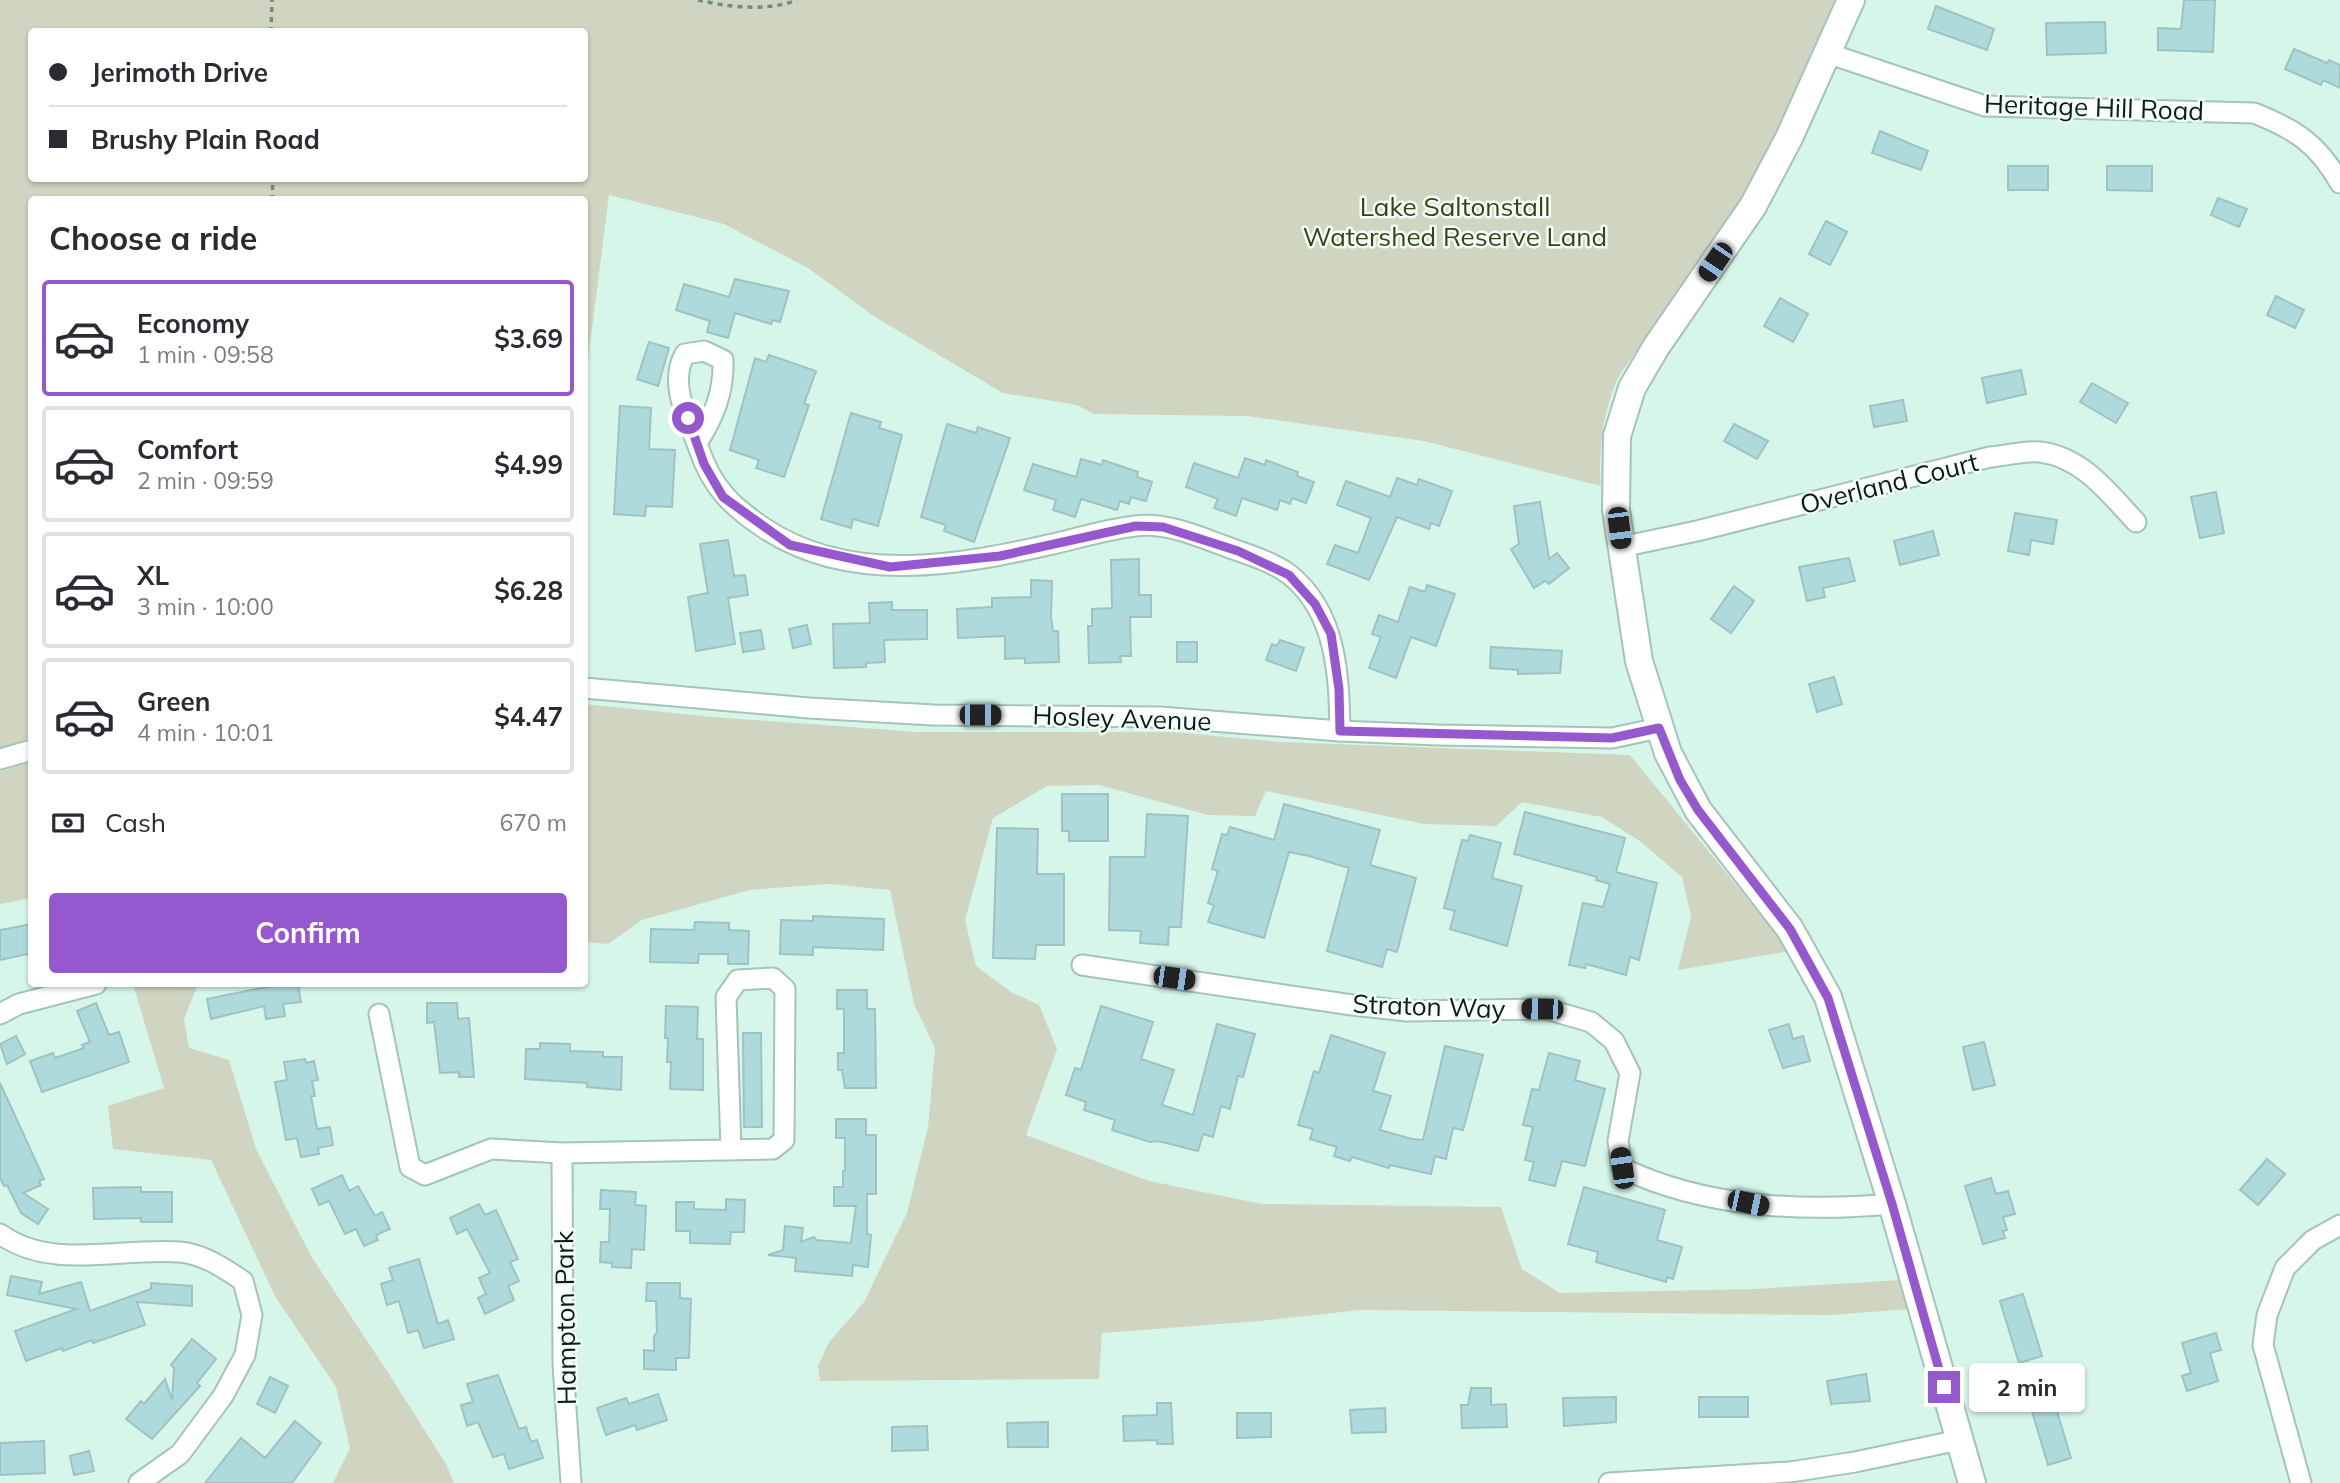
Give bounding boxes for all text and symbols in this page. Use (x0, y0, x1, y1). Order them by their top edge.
text: Jerimoth Drive (91, 56, 268, 89)
street label: Heritage Hill Road (1983, 87, 2205, 127)
text: Brushy Plain Road (91, 123, 320, 156)
park label: Lake Saltonstall Watershed Reserve Land (1303, 190, 1607, 253)
text: Choose a ride (49, 218, 257, 258)
car (1695, 239, 1736, 285)
icon: car (53, 307, 116, 370)
text: Economy (137, 307, 249, 340)
text: $3.69 (494, 322, 563, 355)
text: 1 min · 09:58 (137, 340, 274, 369)
route start (672, 402, 704, 434)
icon: car (53, 433, 116, 496)
text: Comfort (137, 433, 238, 466)
street label: Overland Court (1796, 445, 1982, 521)
text: $4.99 (494, 448, 563, 481)
text: 2 min · 09:59 (137, 466, 274, 495)
car (1607, 506, 1632, 550)
icon: car (53, 559, 116, 622)
text: XL (137, 559, 169, 592)
text: $6.28 (494, 574, 563, 607)
text: 3 min · 10:00 (137, 592, 274, 621)
icon: car (53, 685, 116, 748)
text: Green (137, 685, 210, 718)
street label: Hosley Avenue (1032, 698, 1212, 738)
text: $4.47 (494, 700, 563, 733)
car (960, 705, 1002, 726)
text: 4 min · 10:01 (137, 718, 274, 747)
icon: cash (49, 804, 87, 842)
text: Cash (105, 806, 166, 839)
text: 670 m (499, 808, 567, 837)
button: Confirm (49, 893, 567, 973)
car (1152, 965, 1197, 991)
street label: Straton Way (1352, 987, 1506, 1025)
car (1521, 998, 1564, 1020)
car (1609, 1146, 1636, 1190)
car (1726, 1188, 1771, 1218)
street label: Hampton Park (547, 1230, 583, 1405)
callout: 2 min (1968, 1362, 2084, 1412)
route end (1928, 1371, 1960, 1403)
text: 2 min (1997, 1373, 2057, 1402)

